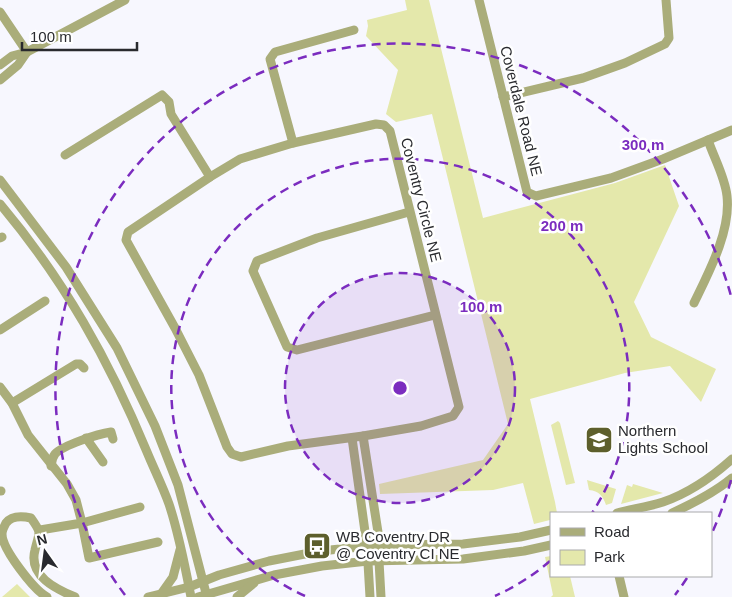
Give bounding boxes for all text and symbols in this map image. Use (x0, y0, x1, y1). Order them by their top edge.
scale bar (22, 20, 138, 52)
text: 100 m (30, 28, 72, 45)
street label: Coverdale Road NE (497, 44, 546, 178)
street label: Coventry Circle NE (398, 136, 445, 264)
text: 300 m (622, 136, 664, 153)
text: 200 m (541, 217, 583, 234)
text: 100 m (460, 298, 502, 315)
centre of rings (391, 379, 409, 397)
place label: Northern Lights School (618, 422, 708, 456)
school or university icon: Northern Lights School (584, 425, 614, 455)
legend (550, 512, 712, 577)
text: Road (594, 523, 630, 540)
north arrow (20, 527, 70, 577)
place label: WB Coventry DR @ Coventry CI NE (336, 528, 460, 562)
text: N (35, 530, 49, 548)
bus stop icon: WB Coventry DR @ Coventry CI NE (302, 531, 332, 561)
text: Park (594, 548, 625, 565)

